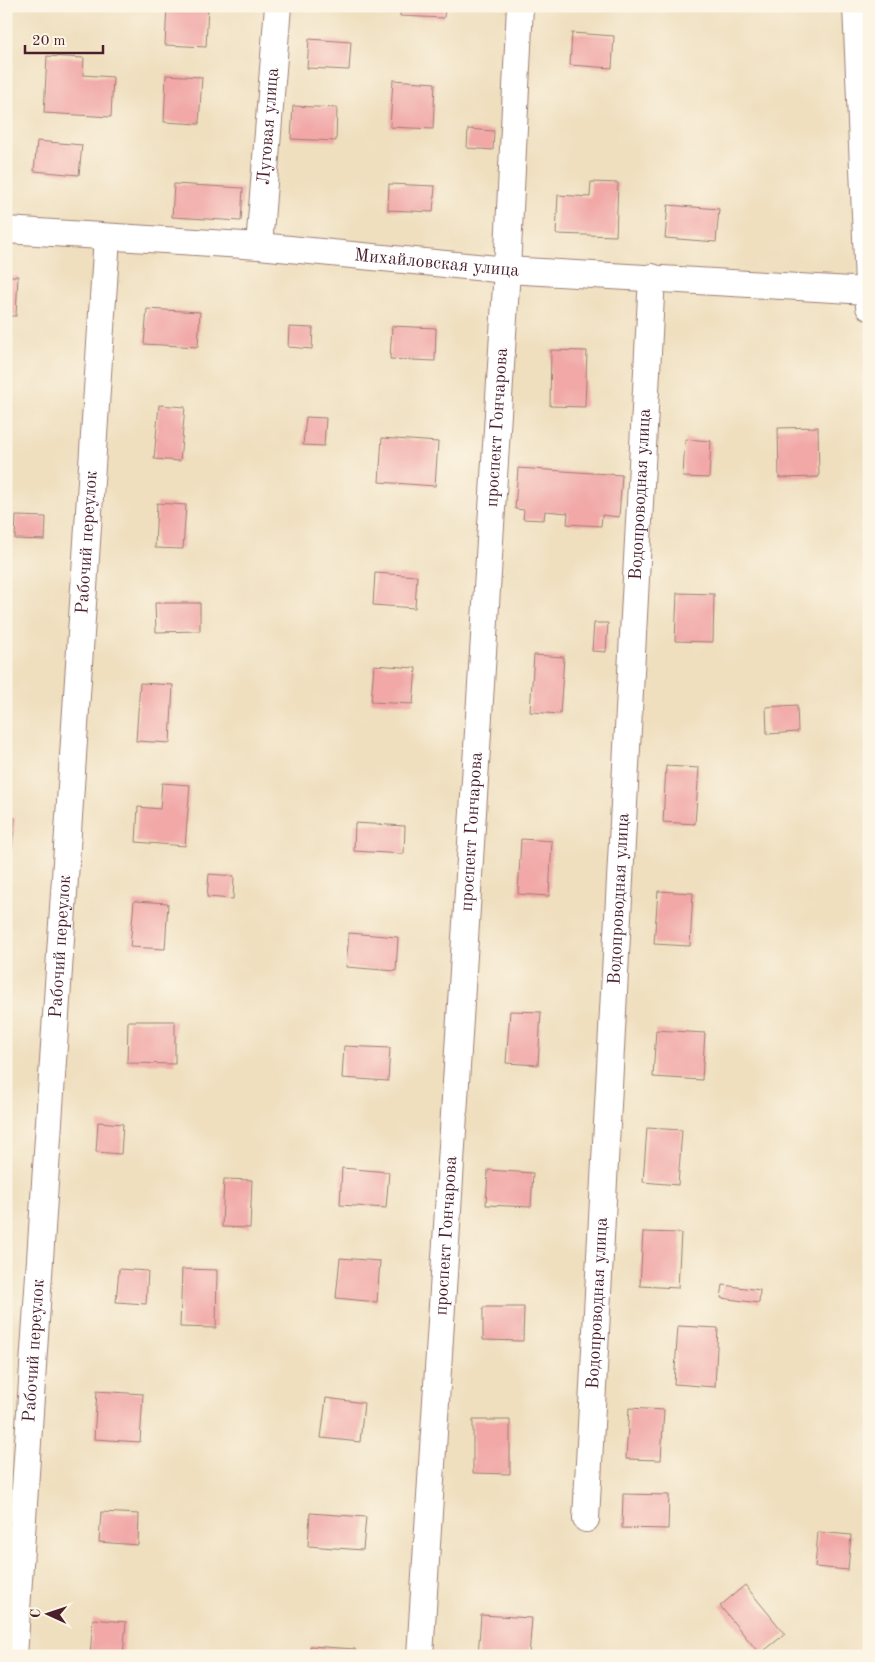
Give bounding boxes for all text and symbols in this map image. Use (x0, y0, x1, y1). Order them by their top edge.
scale bar (25, 22, 102, 54)
text: 20 m (32, 34, 66, 49)
street label: Луговая улица (255, 67, 282, 186)
street label: Михайловская улица (353, 246, 520, 280)
street label: проспект Гончарова (483, 347, 511, 508)
street label: Водопроводная улица (627, 408, 654, 581)
street label: Рабочий переулок (73, 470, 101, 615)
street label: проспект Гончарова (458, 751, 486, 912)
street label: Водопроводная улица (605, 812, 633, 985)
street label: Рабочий переулок (47, 874, 74, 1019)
street label: проспект Гончарова (432, 1155, 460, 1316)
street label: Водопроводная улица (584, 1217, 611, 1390)
street label: Рабочий переулок (20, 1278, 48, 1423)
north arrow (22, 1590, 72, 1640)
text: С (29, 1608, 43, 1618)

